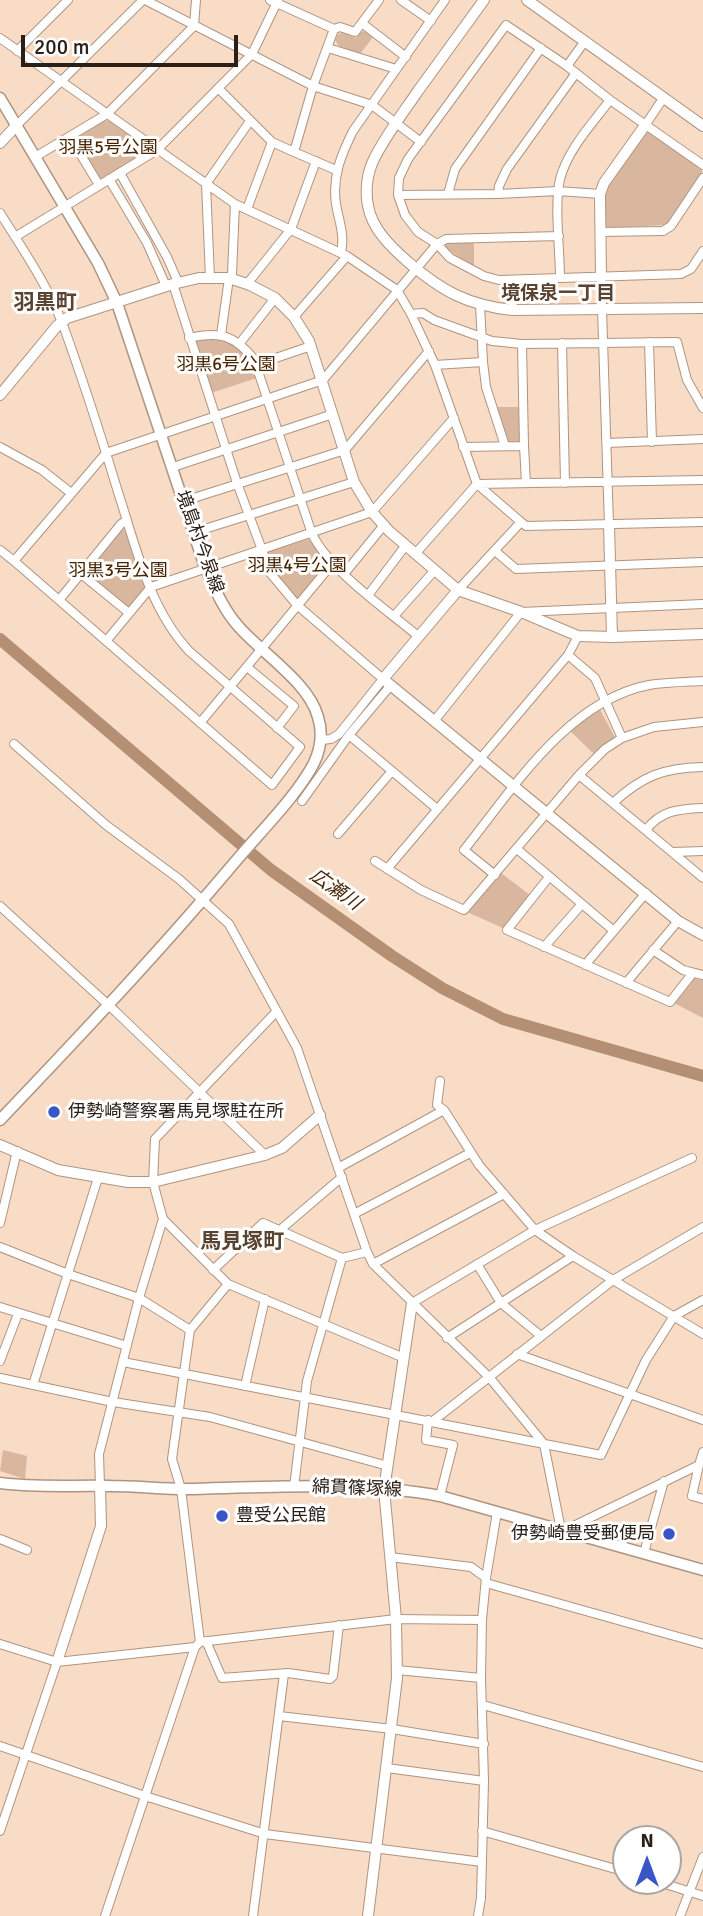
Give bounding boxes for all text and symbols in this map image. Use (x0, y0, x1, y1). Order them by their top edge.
scale bar (24, 21, 242, 65)
text: 200 m (34, 34, 89, 60)
park label: 羽黒5号公園 (58, 137, 158, 159)
district label: 境保泉一丁目 (501, 283, 615, 305)
district label: 羽黒町 (14, 290, 76, 316)
park label: 羽黒6号公園 (176, 354, 276, 376)
street label: 境島村今泉線 (170, 488, 228, 596)
park label: 羽黒4号公園 (247, 555, 347, 577)
park label: 羽黒3号公園 (68, 560, 168, 582)
water label: 広瀬川 (305, 864, 365, 916)
place label: 伊勢崎警察署馬見塚駐在所 (68, 1101, 284, 1123)
marker: 伊勢崎警察署馬見塚駐在所 (46, 1104, 62, 1120)
district label: 馬見塚町 (200, 1229, 284, 1255)
street label: 綿貫篠塚線 (312, 1477, 402, 1501)
place label: 豊受公民館 (236, 1505, 326, 1527)
marker: 豊受公民館 (214, 1508, 230, 1524)
place label: 伊勢崎豊受郵便局 (511, 1523, 655, 1545)
marker: 伊勢崎豊受郵便局 (661, 1526, 677, 1542)
north arrow (612, 1825, 682, 1895)
text: N (640, 1829, 654, 1853)

